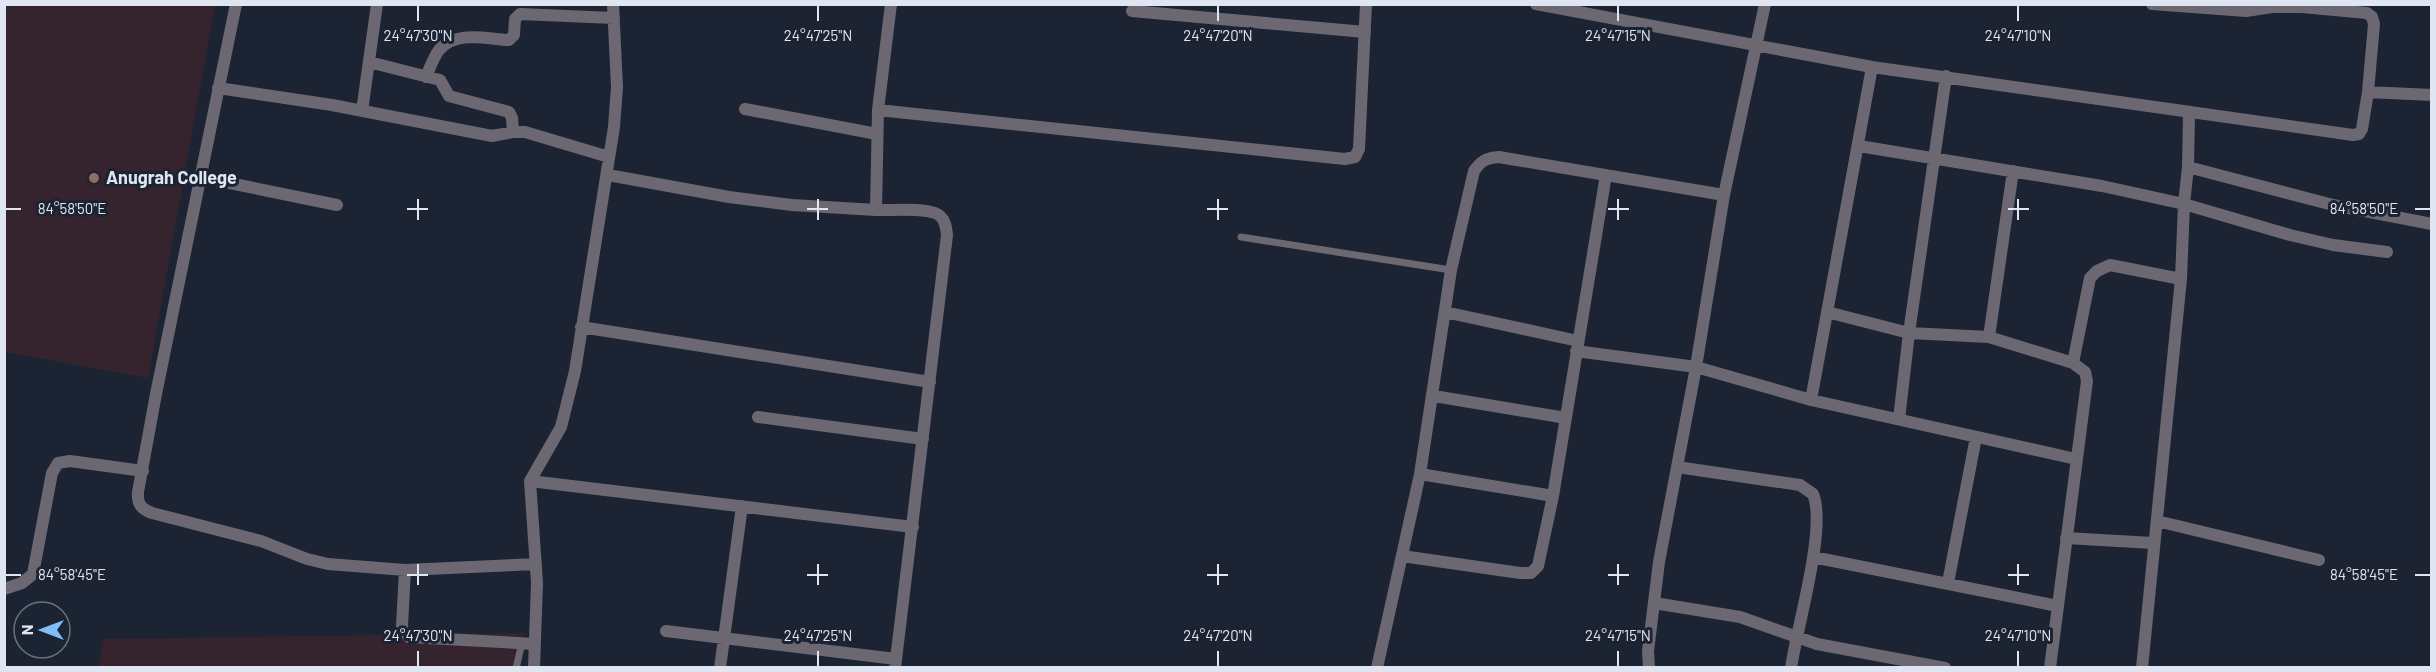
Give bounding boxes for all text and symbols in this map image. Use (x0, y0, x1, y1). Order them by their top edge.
text: 24°47'30"N (383, 26, 453, 44)
text: 24°47'25"N (784, 26, 852, 44)
text: 24°47'20"N (1183, 26, 1253, 44)
text: 24°47'15"N (1585, 26, 1651, 44)
text: 24°47'10"N (1985, 26, 2051, 44)
place label: Anugrah College (106, 166, 237, 188)
marker: Anugrah College (87, 171, 101, 185)
text: 84°58'50"E (38, 199, 106, 217)
text: 84°58'50"E (2330, 199, 2398, 217)
text: 84°58'45"E (38, 565, 106, 583)
text: 84°58'45"E (2330, 565, 2398, 583)
north arrow (12, 600, 72, 660)
text: N (17, 625, 36, 635)
text: 24°47'30"N (383, 626, 453, 644)
text: 24°47'25"N (784, 626, 852, 644)
text: 24°47'20"N (1183, 626, 1253, 644)
text: 24°47'15"N (1585, 626, 1651, 644)
text: 24°47'10"N (1985, 626, 2051, 644)

